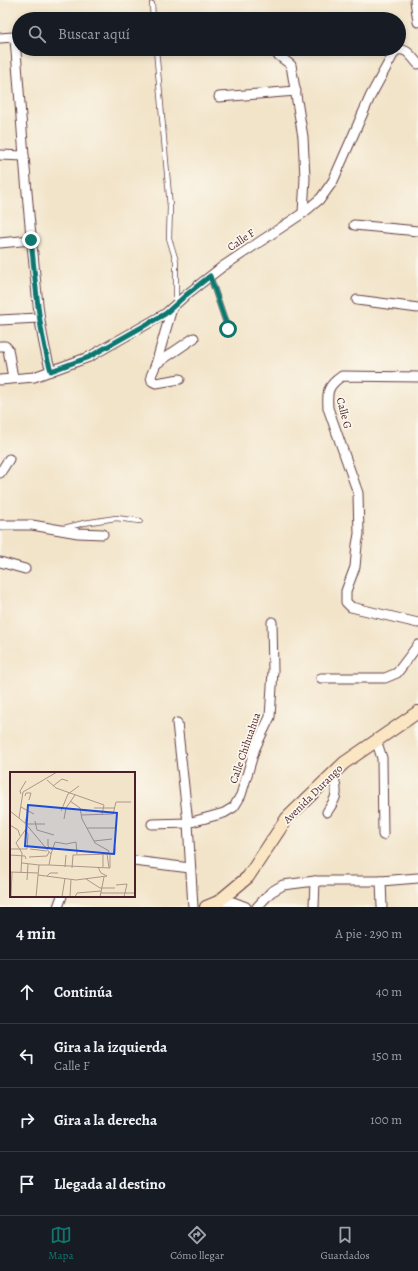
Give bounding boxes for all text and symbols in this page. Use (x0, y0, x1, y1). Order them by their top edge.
search box (12, 12, 406, 56)
icon: search (26, 23, 48, 45)
text: Buscar aquí (58, 24, 130, 44)
street label: Calle F (224, 225, 258, 255)
route end (22, 231, 40, 249)
route start (219, 320, 237, 338)
street label: Calle G (333, 396, 355, 430)
street label: Calle Chihuahua (226, 710, 264, 786)
street label: Avenida Durango (279, 761, 346, 828)
inset map (10, 772, 135, 897)
text: 4 min (16, 922, 56, 945)
text: A pie · 290 m (335, 925, 402, 942)
icon: ahead (16, 981, 38, 1003)
text: Continúa (54, 982, 112, 1002)
text: 40 m (376, 983, 402, 1000)
text: Gira a la izquierda (54, 1037, 167, 1057)
icon: left (16, 1045, 38, 1067)
text: 150 m (372, 1047, 402, 1064)
text: Calle F (54, 1057, 90, 1074)
icon: right (16, 1109, 38, 1131)
text: Gira a la derecha (54, 1110, 157, 1130)
text: 100 m (370, 1111, 402, 1128)
icon: arrive (16, 1173, 38, 1195)
text: Llegada al destino (54, 1174, 166, 1194)
tab: Mapa (48, 1224, 74, 1263)
tab: Cómo llegar (170, 1224, 224, 1263)
tab: Guardados (321, 1224, 370, 1263)

